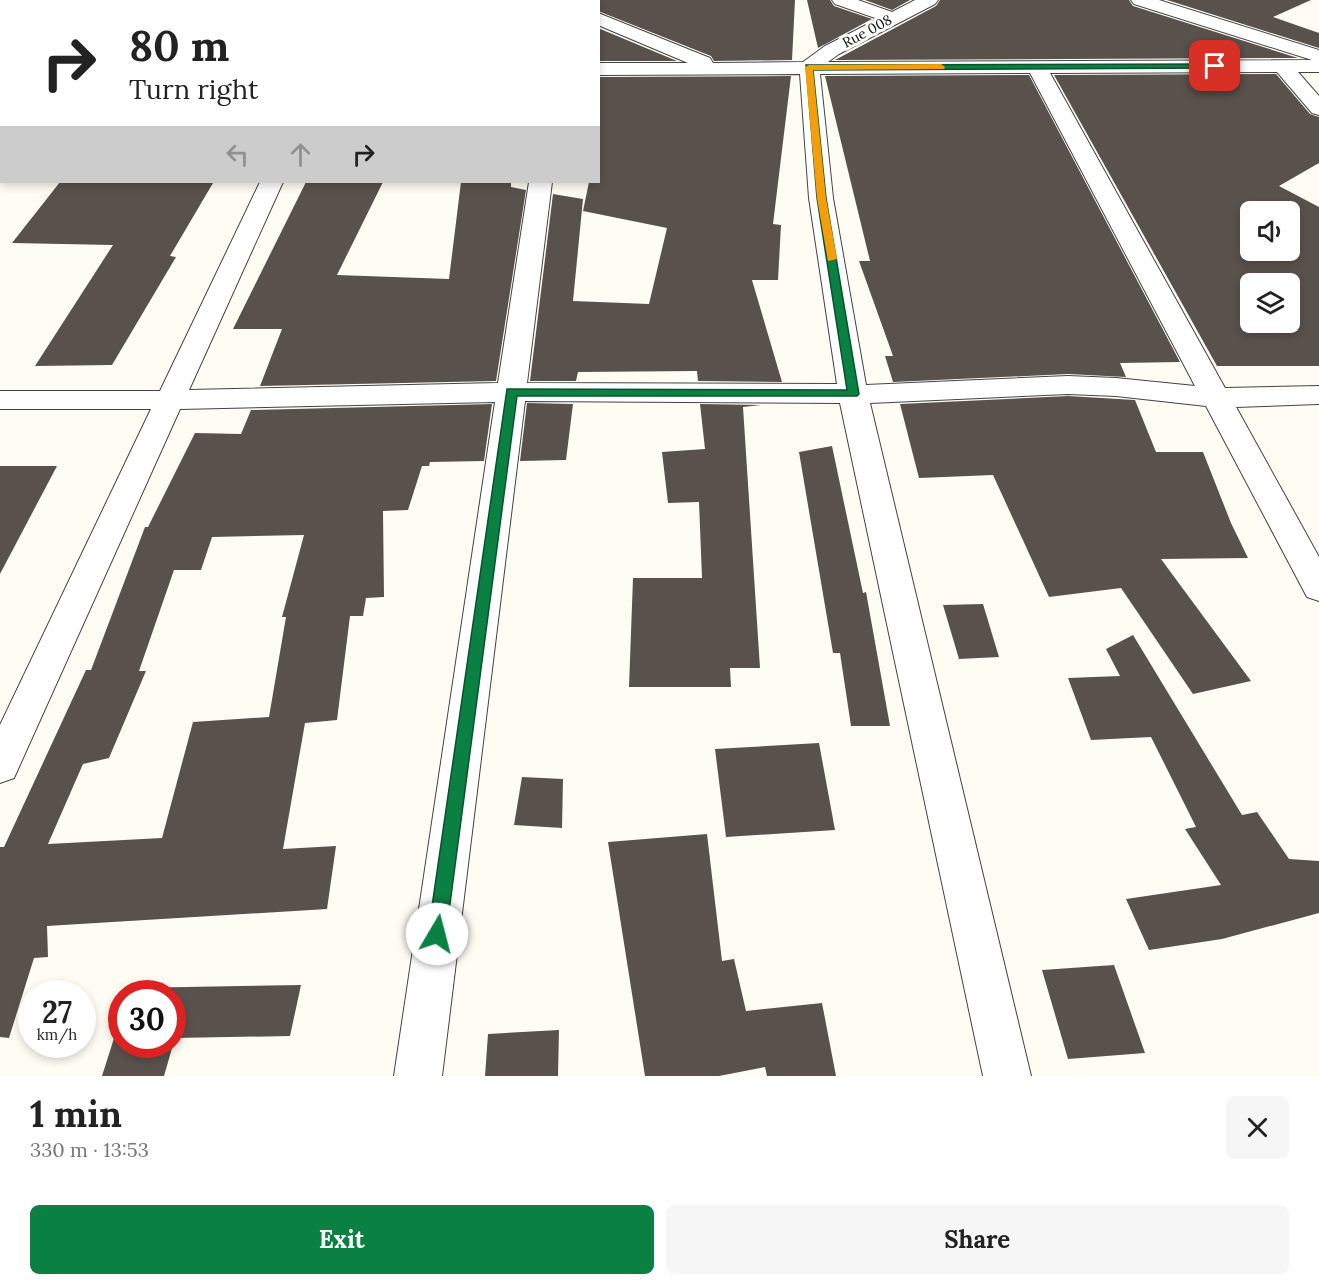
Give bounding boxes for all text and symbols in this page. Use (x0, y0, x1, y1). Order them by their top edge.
street label: Rue 008 (839, 10, 895, 52)
text: 80 m (129, 19, 229, 73)
icon: right (30, 24, 108, 102)
pin (1189, 40, 1240, 91)
icon: arrive (1198, 49, 1231, 82)
text: Turn right (129, 72, 258, 106)
icon: left (221, 138, 254, 171)
icon: ahead (284, 138, 317, 171)
icon: right (347, 138, 380, 171)
map controls (1240, 201, 1300, 333)
button: sound (1240, 201, 1300, 261)
button: layers (1240, 273, 1300, 333)
position arrow (405, 902, 469, 966)
speed limit sign: 30 (108, 980, 186, 1058)
text: 27 (42, 993, 72, 1031)
text: km/h (37, 1025, 77, 1044)
text: 1 min (30, 1091, 122, 1137)
button: close (1226, 1096, 1289, 1159)
text: 330 m · 13:53 (30, 1137, 149, 1162)
button: Exit (30, 1205, 654, 1274)
button: Share (666, 1205, 1289, 1274)

